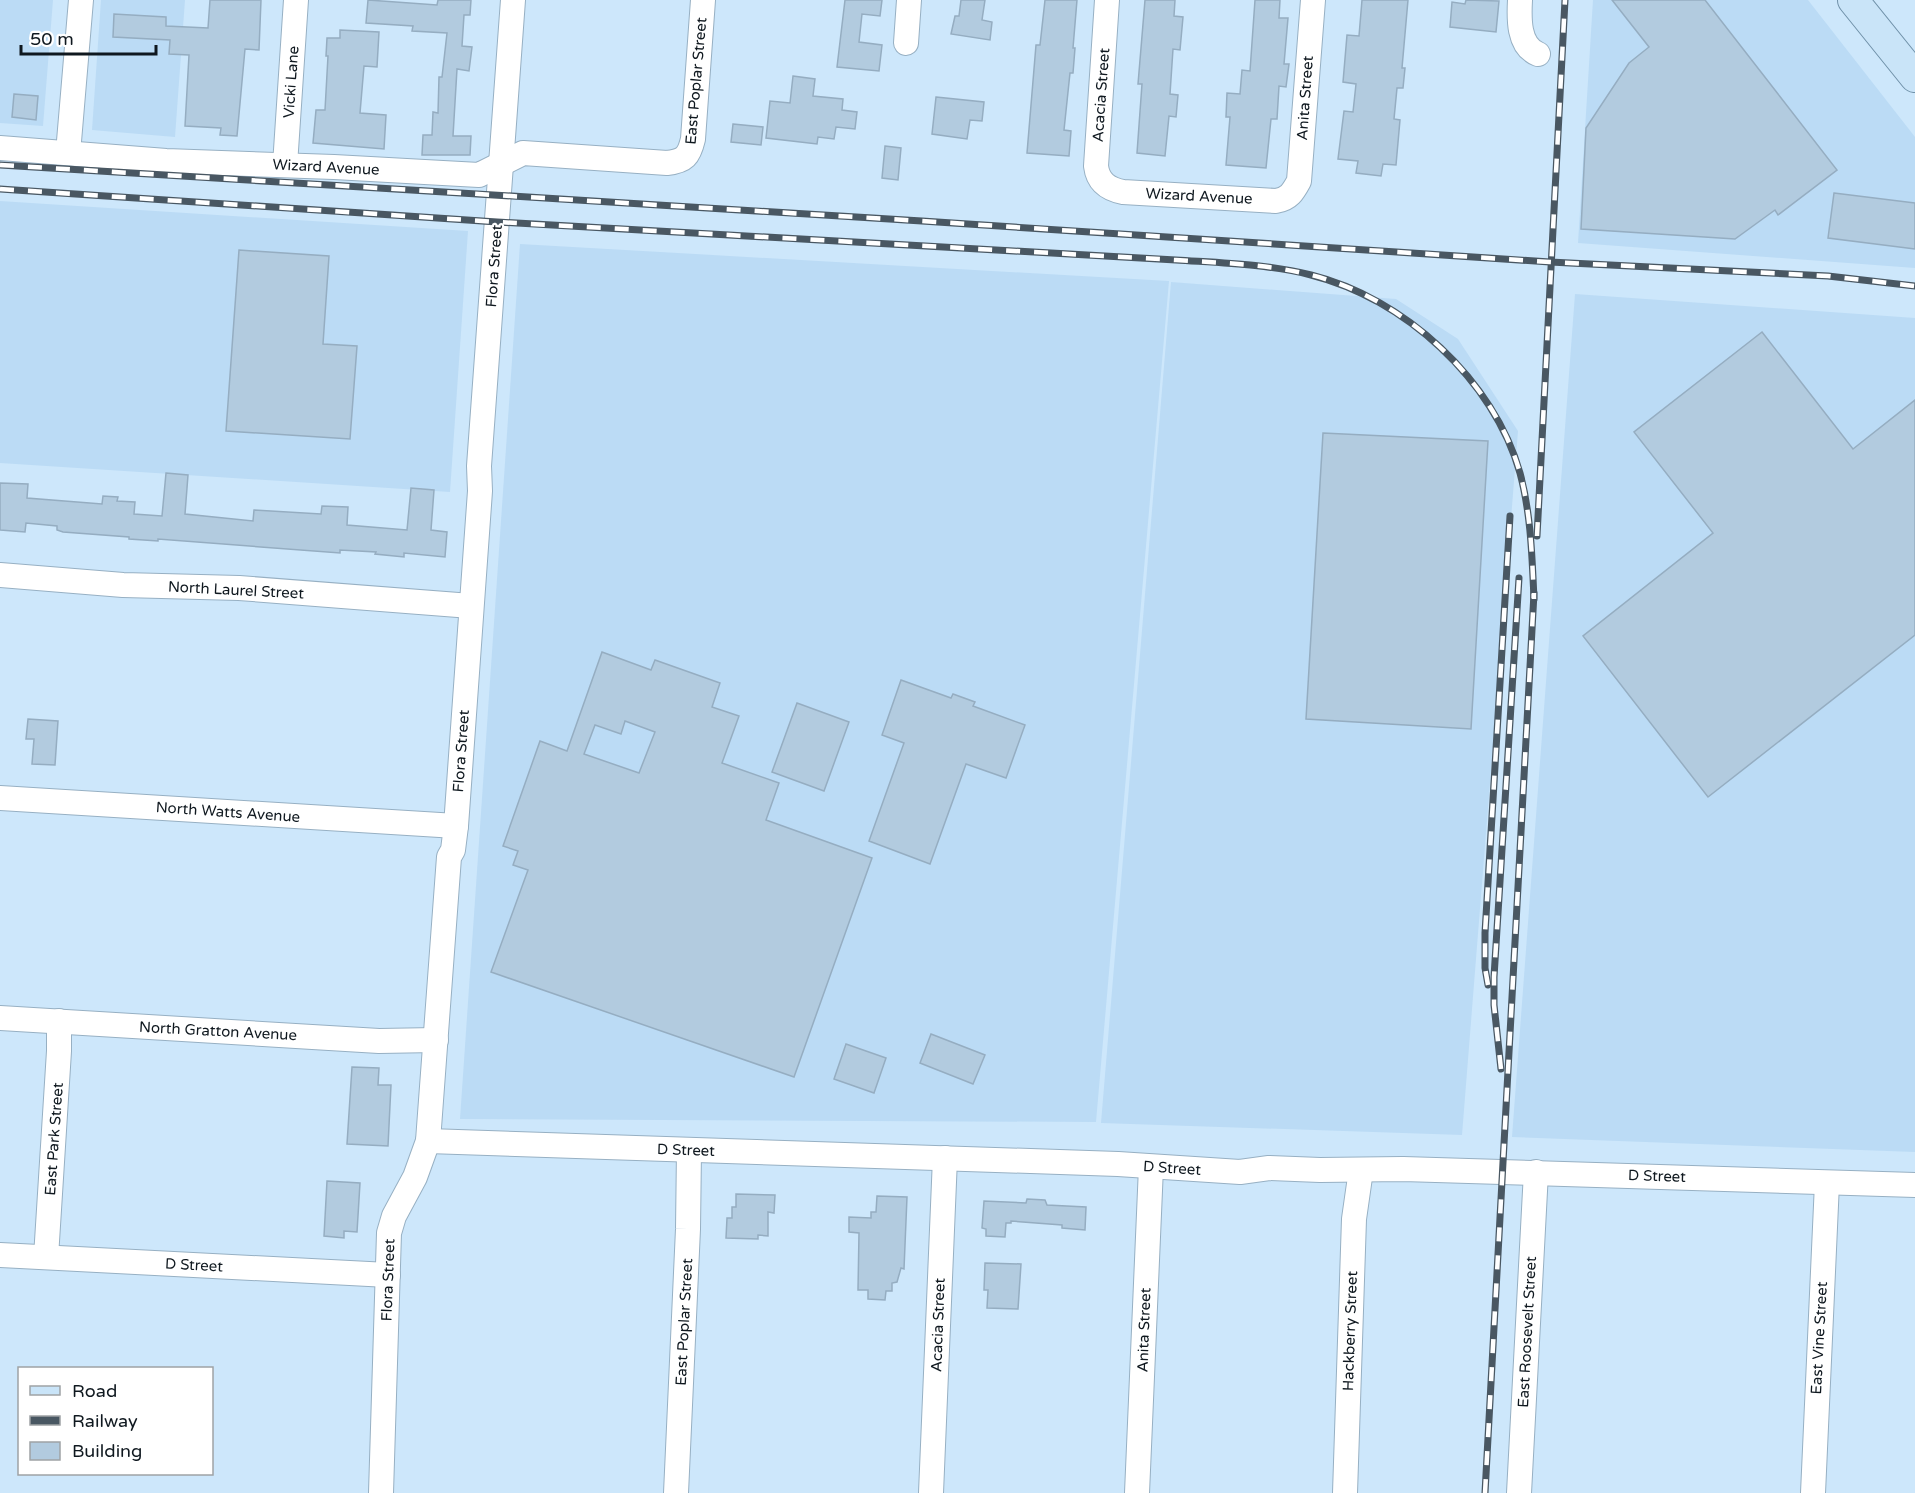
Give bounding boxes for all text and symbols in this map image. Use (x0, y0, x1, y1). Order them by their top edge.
street label: East Poplar Street (681, 16, 711, 145)
scale bar (21, 18, 156, 56)
text: 50 m (30, 28, 74, 50)
street label: Vicki Lane (279, 45, 303, 119)
street label: Acacia Street (1089, 47, 1113, 143)
street label: Anita Street (1293, 55, 1317, 141)
street label: Wizard Avenue (272, 155, 380, 179)
street label: Wizard Avenue (1145, 184, 1253, 208)
street label: Flora Street (482, 224, 506, 308)
street label: North Laurel Street (168, 577, 305, 603)
street label: Flora Street (449, 709, 473, 793)
street label: North Watts Avenue (155, 798, 301, 826)
street label: North Gratton Avenue (139, 1018, 297, 1044)
street label: East Park Street (41, 1082, 67, 1196)
street label: D Street (657, 1140, 716, 1160)
street label: D Street (1142, 1157, 1202, 1179)
street label: D Street (1628, 1166, 1687, 1186)
street label: Flora Street (378, 1238, 398, 1322)
street label: D Street (165, 1254, 224, 1276)
street label: East Roosevelt Street (1514, 1255, 1540, 1408)
street label: East Poplar Street (672, 1257, 696, 1386)
street label: Hackberry Street (1339, 1270, 1361, 1391)
street label: Acacia Street (927, 1277, 949, 1372)
street label: East Vine Street (1807, 1281, 1831, 1395)
street label: Anita Street (1134, 1287, 1154, 1373)
legend (18, 1367, 213, 1475)
text: Road (72, 1380, 117, 1402)
text: Railway (72, 1410, 138, 1432)
text: Building (72, 1440, 142, 1462)

